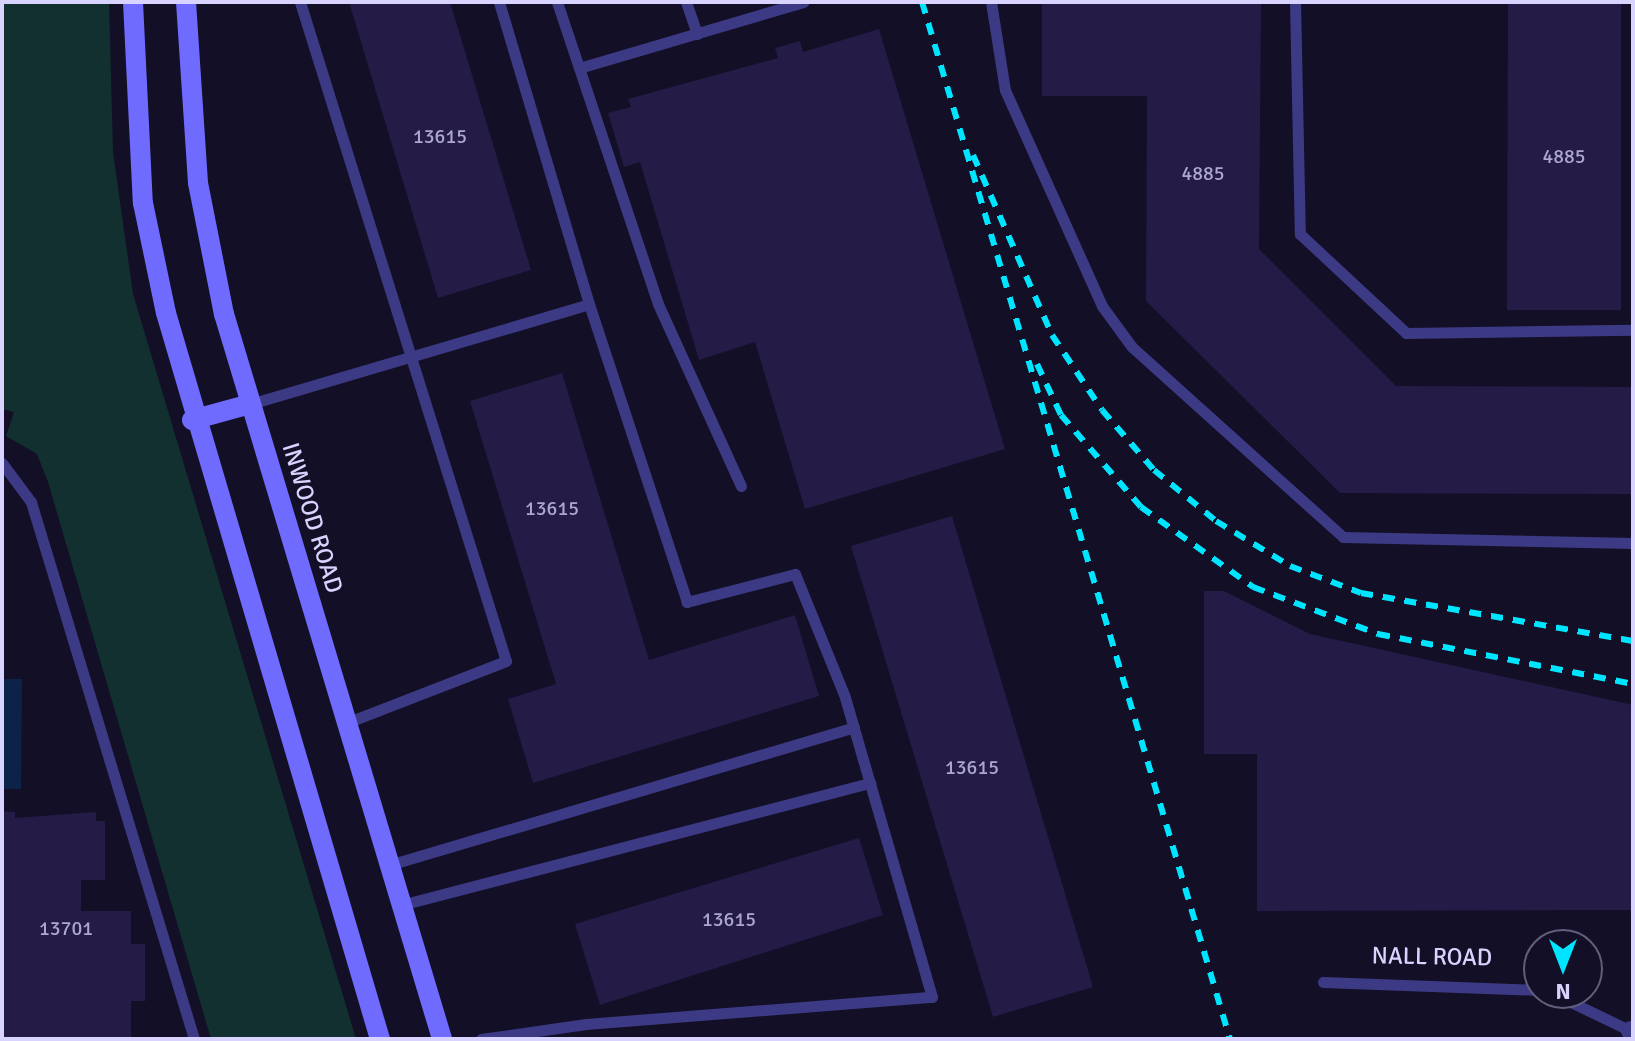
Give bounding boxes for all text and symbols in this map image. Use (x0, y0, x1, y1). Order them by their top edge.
house number: 13615 (413, 124, 467, 148)
house number: 4885 (1542, 144, 1586, 168)
house number: 4885 (1181, 161, 1225, 185)
street label: INWOOD ROAD (275, 439, 349, 597)
house number: 13615 (525, 496, 579, 520)
house number: 13615 (945, 755, 999, 779)
house number: 13615 (702, 907, 756, 931)
house number: 13701 (39, 916, 93, 940)
north arrow (1523, 929, 1603, 1009)
street label: NALL ROAD (1371, 942, 1493, 972)
text: N (1555, 978, 1571, 1005)

